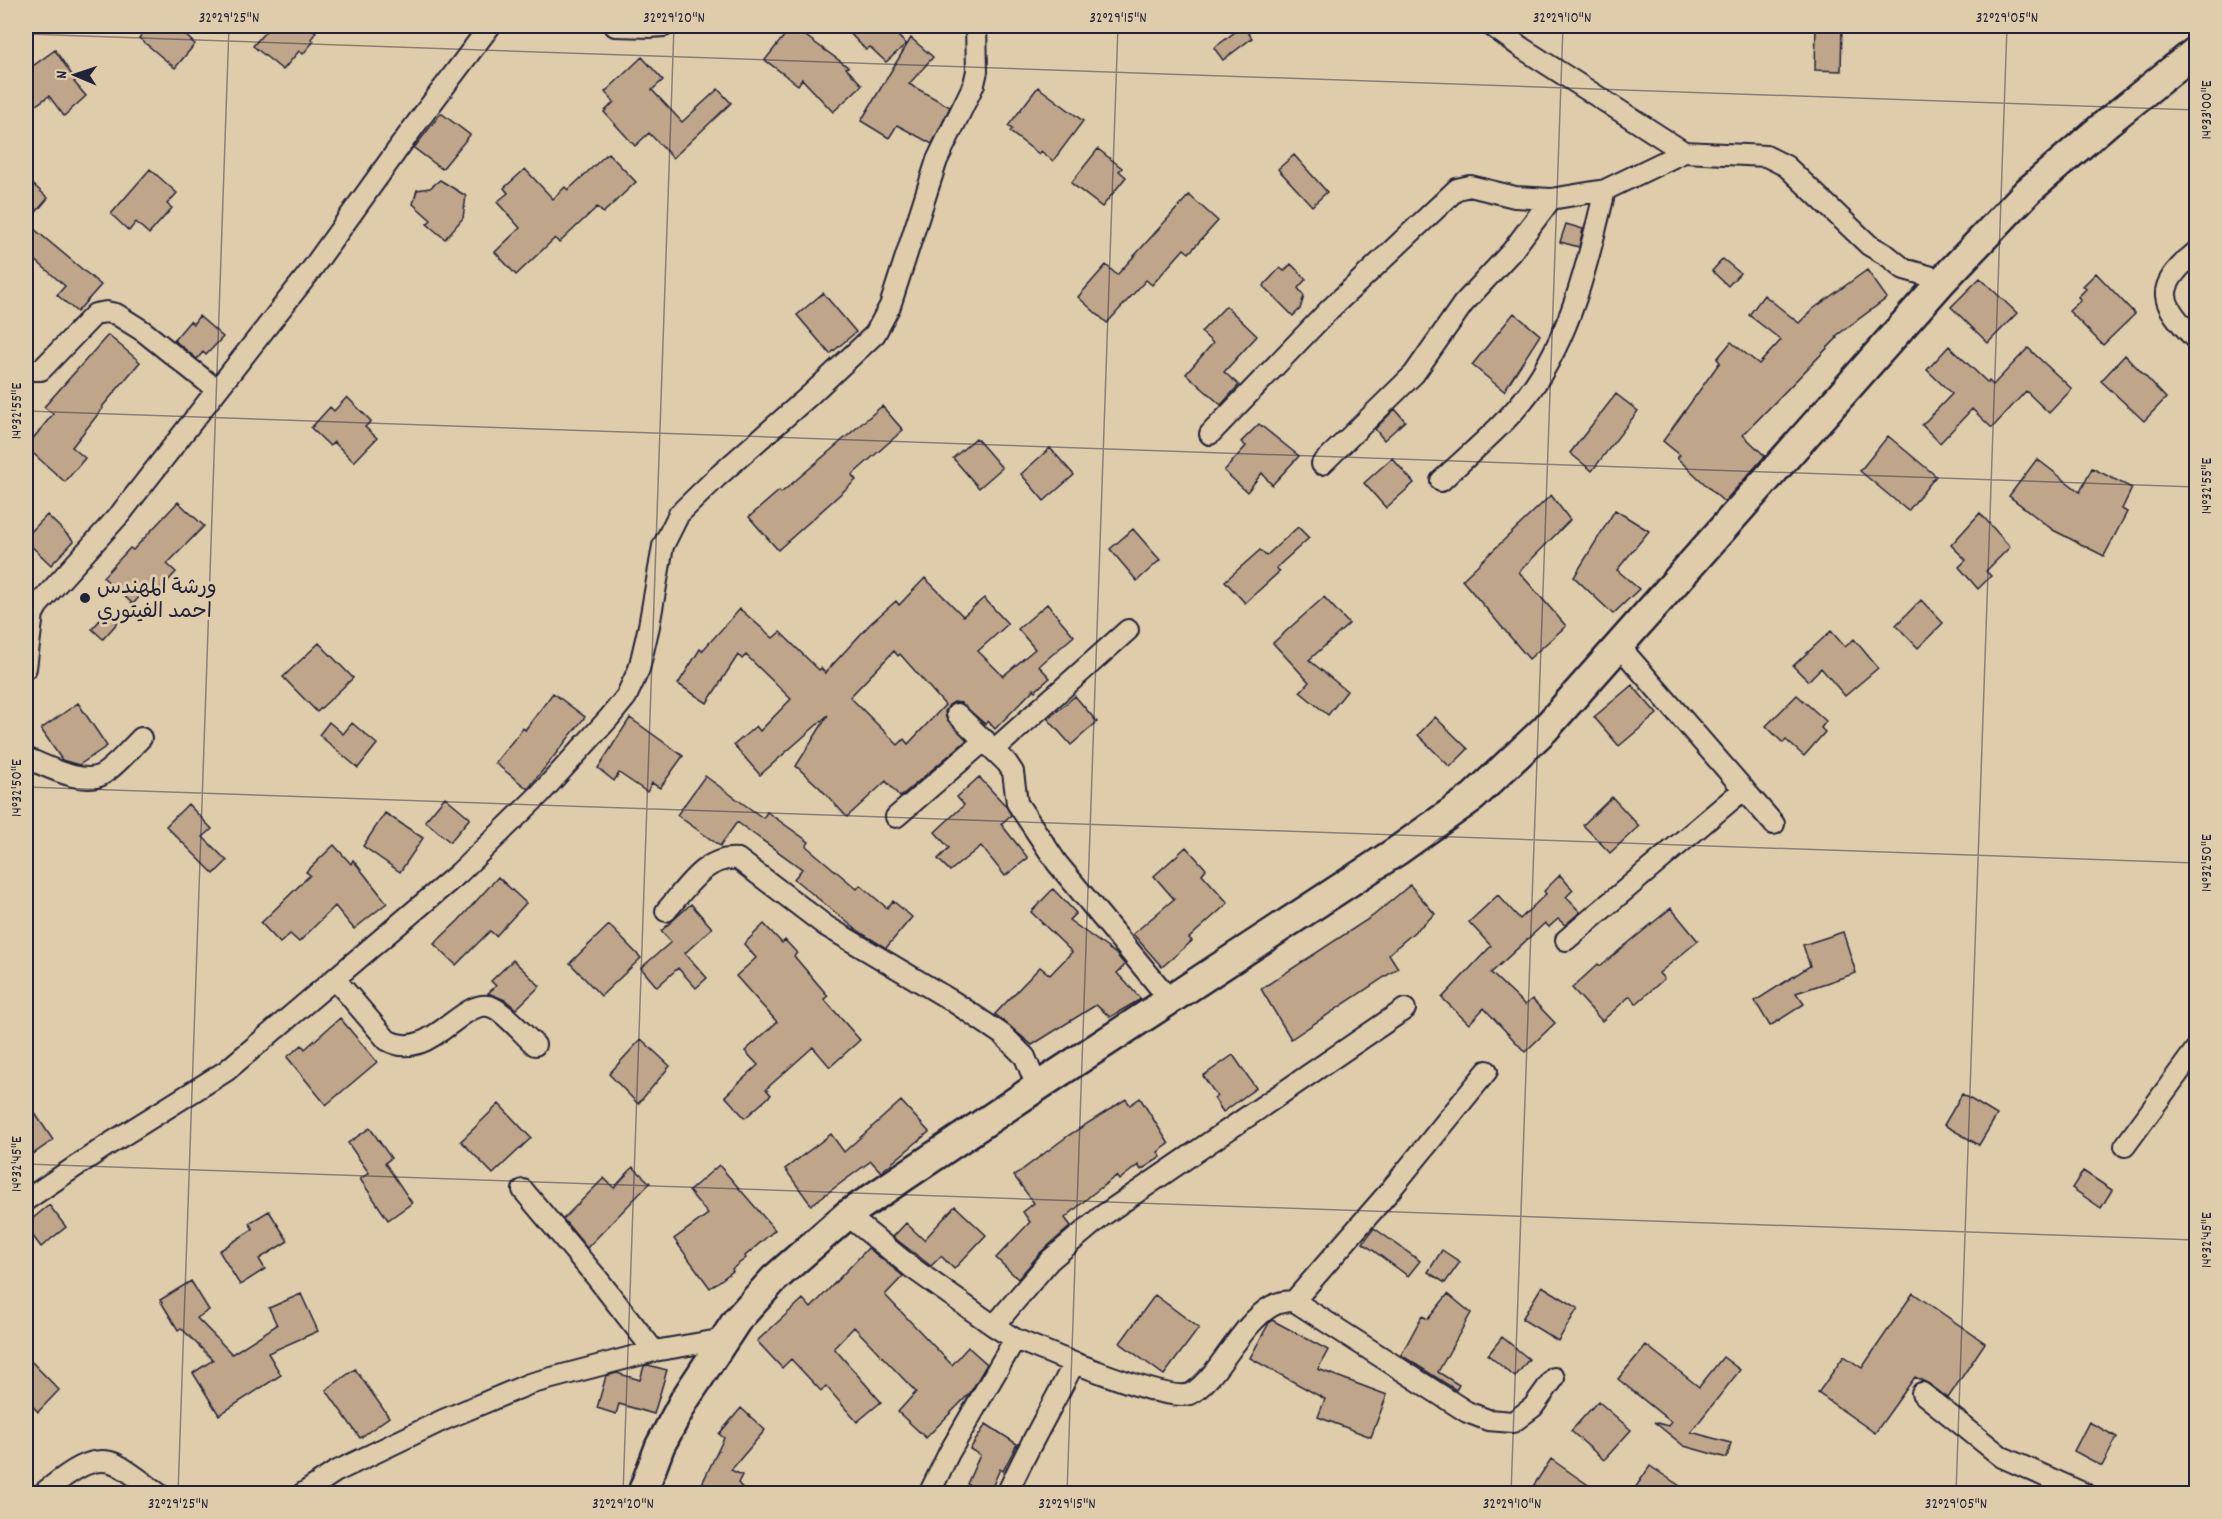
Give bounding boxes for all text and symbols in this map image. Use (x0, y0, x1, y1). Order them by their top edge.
text: 32°29'25"N (199, 8, 259, 30)
text: 32°29'20"N (643, 8, 705, 30)
text: 32°29'15"N (1089, 8, 1147, 30)
text: 32°29'10"N (1533, 8, 1591, 30)
text: 32°29'05"N (1976, 8, 2038, 30)
north arrow (45, 45, 105, 105)
text: N (51, 70, 74, 79)
text: 14°33'00"E (2197, 80, 2219, 140)
text: 14°32'55"E (7, 383, 29, 439)
text: 14°32'55"E (2197, 458, 2219, 514)
place label: ورشة المهندس احمد الفيتوري (97, 574, 217, 628)
marker: ورشة المهندس احمد الفيتوري (78, 591, 92, 605)
text: 14°32'50"E (7, 759, 29, 817)
text: 14°32'50"E (2197, 834, 2219, 892)
text: 14°32'45"E (7, 1136, 29, 1192)
text: 14°32'45"E (2197, 1212, 2219, 1268)
text: 32°29'25"N (148, 1494, 208, 1516)
text: 32°29'20"N (592, 1494, 654, 1516)
text: 32°29'15"N (1038, 1494, 1096, 1516)
text: 32°29'10"N (1483, 1494, 1541, 1516)
text: 32°29'05"N (1925, 1494, 1987, 1516)

